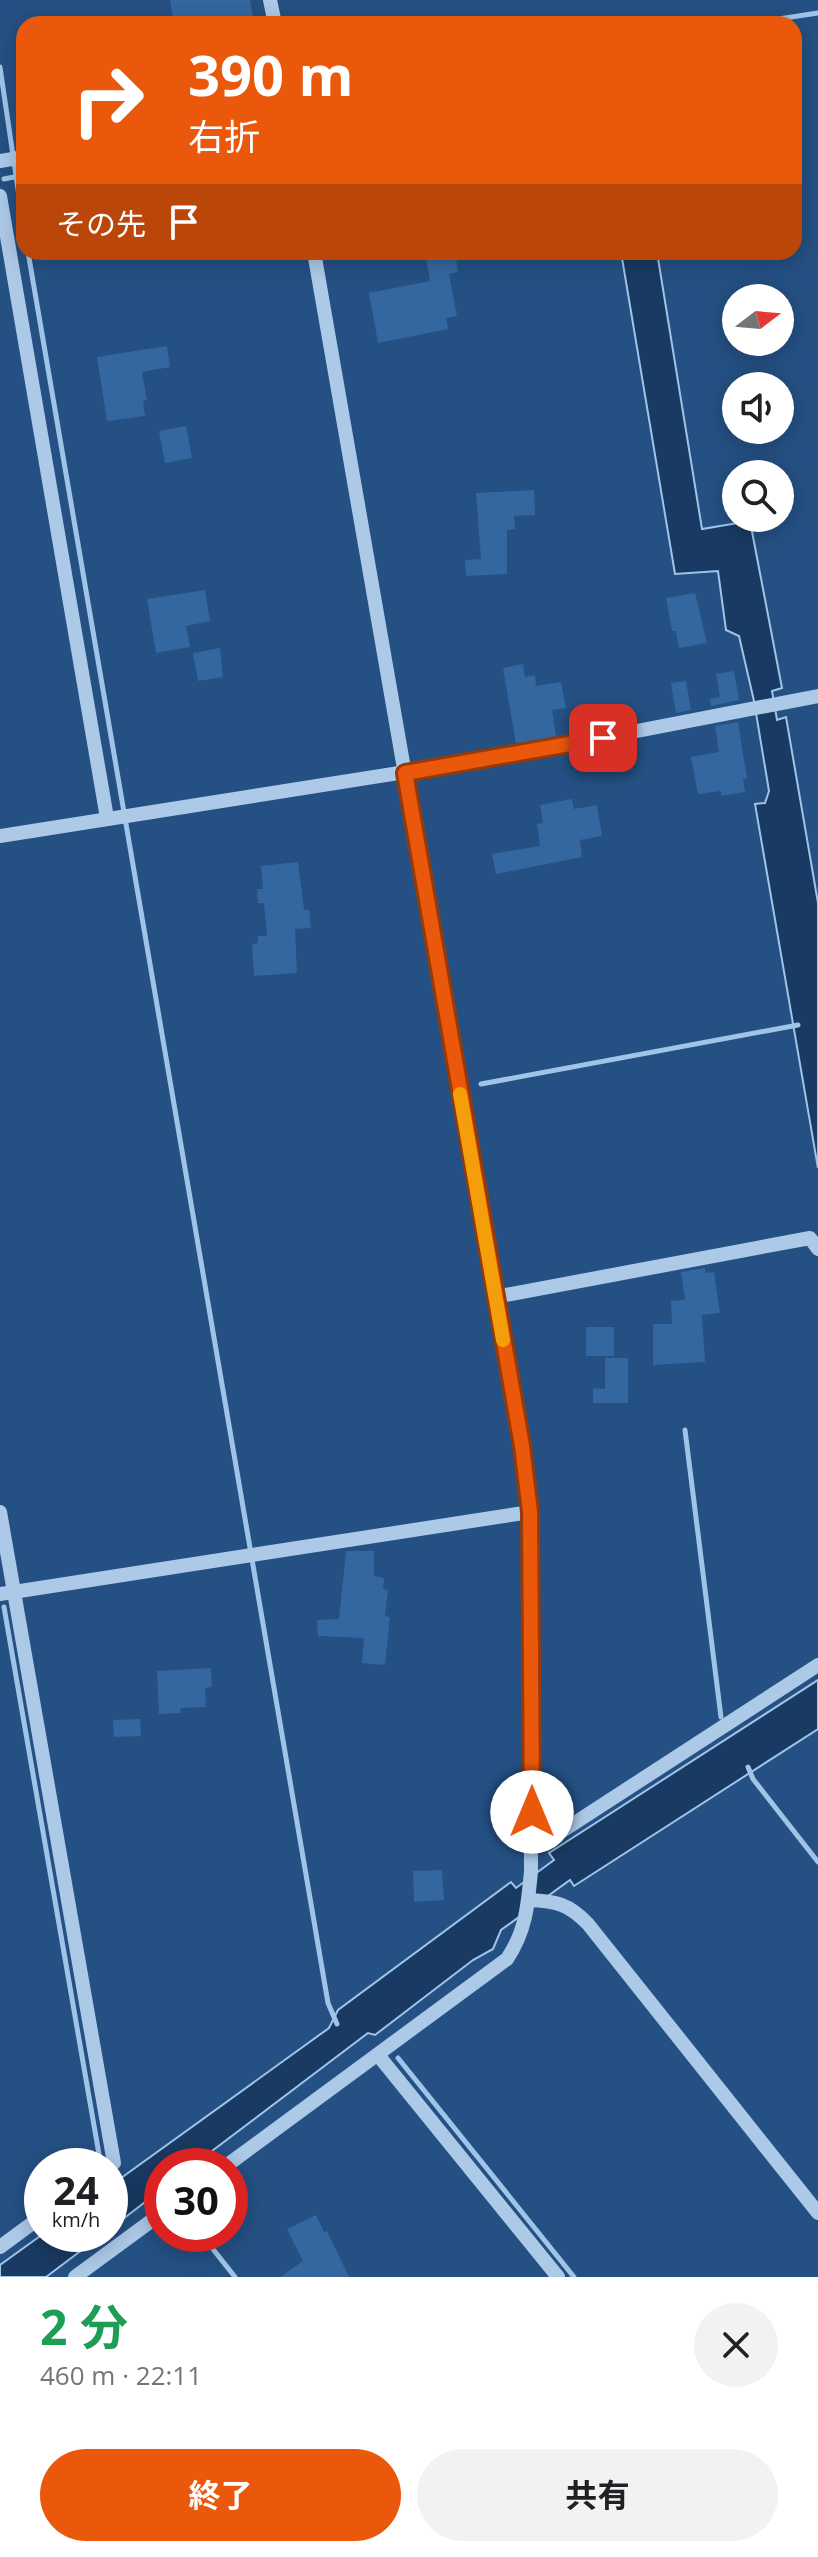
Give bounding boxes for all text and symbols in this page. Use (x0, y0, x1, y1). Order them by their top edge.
text: 390 m (188, 36, 354, 112)
icon: right (56, 48, 160, 152)
text: 右折 (188, 112, 260, 161)
icon: arrive (162, 200, 206, 244)
text: その先 (56, 203, 146, 244)
north arrow (722, 284, 794, 356)
map controls (722, 284, 794, 532)
button: sound (722, 372, 794, 444)
button: search (722, 460, 794, 532)
pin (569, 704, 637, 772)
icon: arrive (581, 716, 625, 760)
position arrow (490, 1770, 574, 1854)
speed limit sign: 30 (144, 2148, 248, 2252)
text: 24 (53, 2162, 99, 2217)
text: km/h (52, 2206, 100, 2233)
text: 2 分 (40, 2294, 128, 2359)
button: close (694, 2303, 778, 2387)
text: 460 m · 22:11 (40, 2357, 202, 2393)
button: 終了 (40, 2449, 401, 2541)
button: 共有 (417, 2449, 778, 2541)

